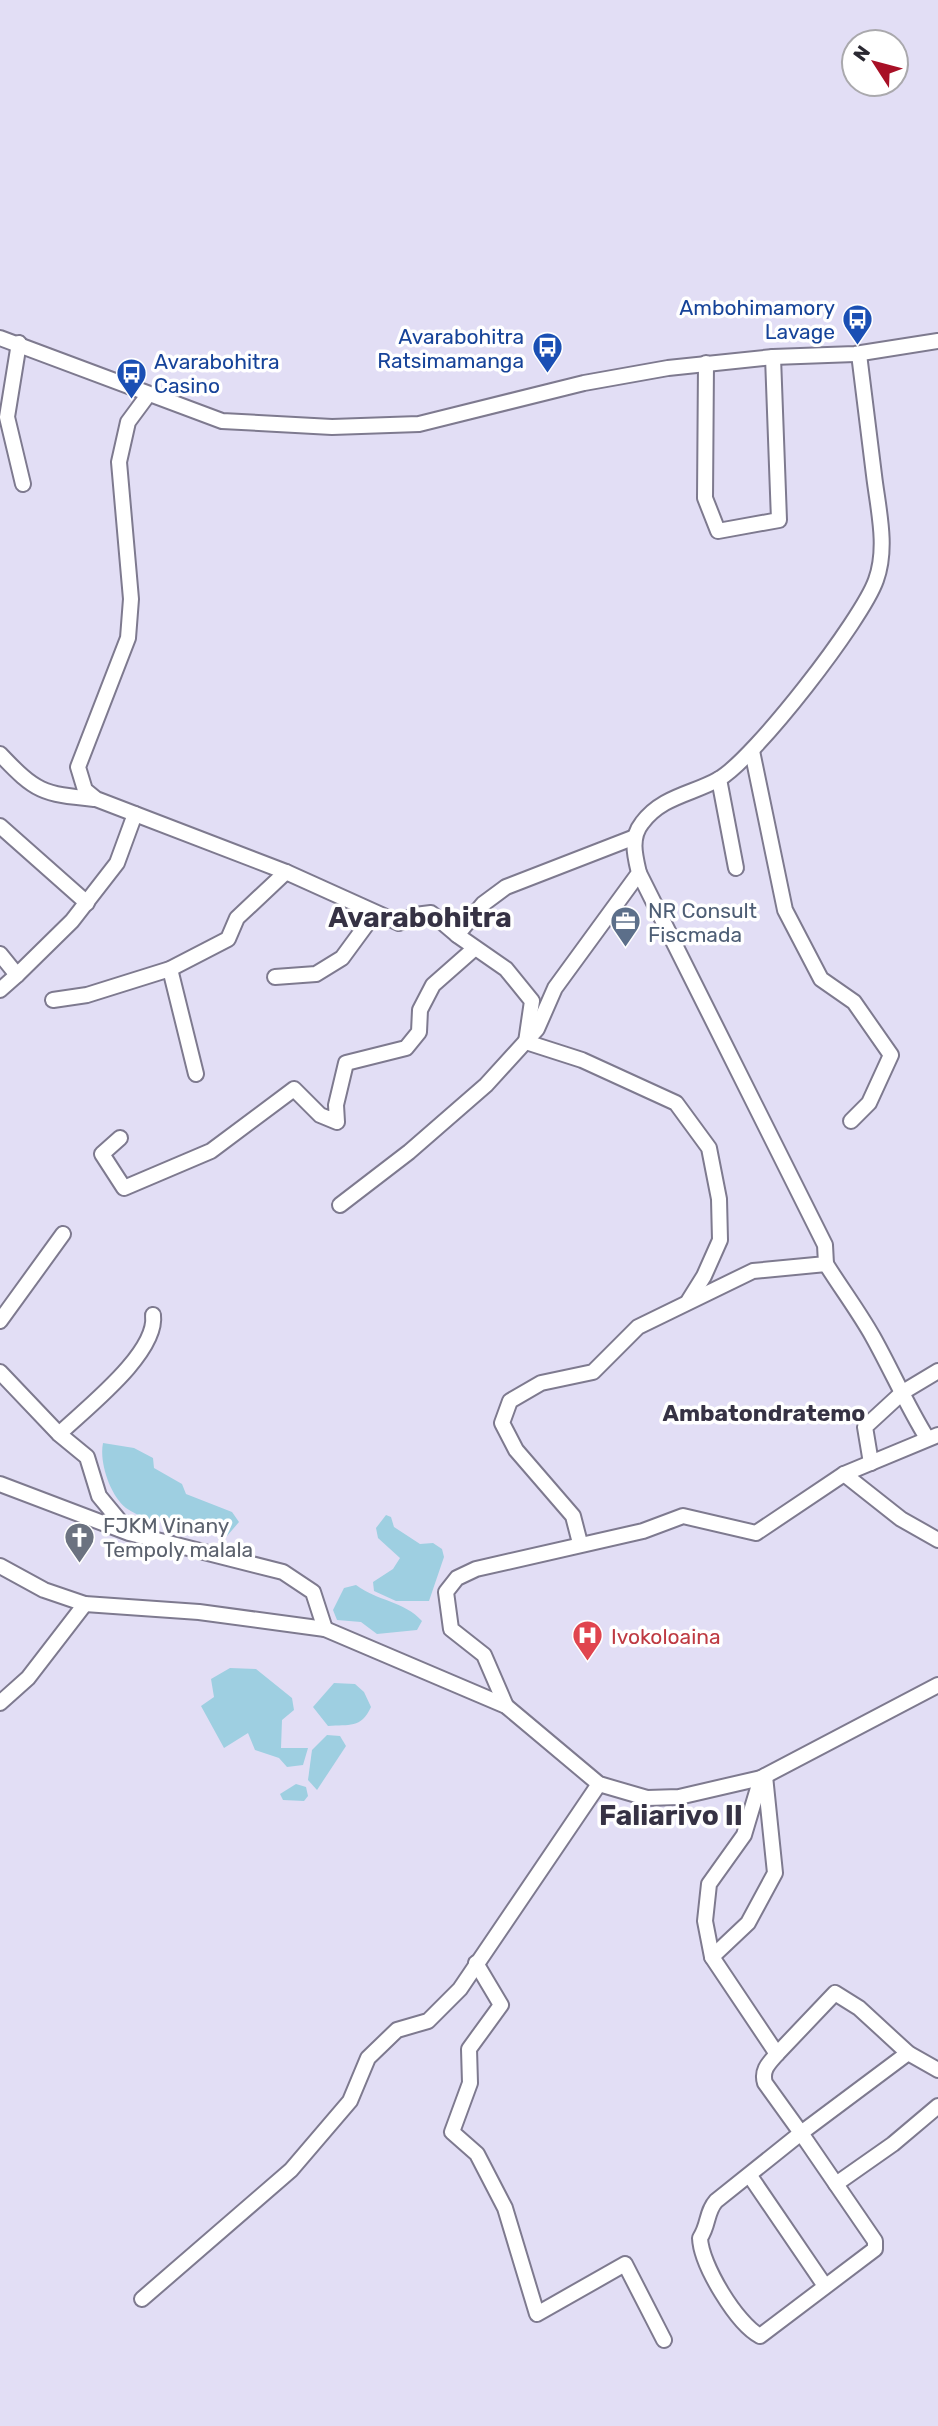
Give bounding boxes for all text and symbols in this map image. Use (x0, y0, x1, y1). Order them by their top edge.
north arrow (840, 28, 910, 98)
text: N (848, 41, 875, 66)
place label: Ambohimamory Lavage (679, 295, 835, 344)
bus stop icon: Ambohimamory Lavage (841, 302, 875, 346)
place label: Avarabohitra Ratsimamanga (377, 324, 524, 373)
bus stop icon: Avarabohitra Ratsimamanga (530, 331, 564, 375)
place label: Avarabohitra Casino (154, 349, 280, 398)
bus stop icon: Avarabohitra Casino (114, 356, 148, 400)
place label: NR Consult Fiscmada (648, 898, 757, 947)
district label: Avarabohitra (328, 901, 512, 934)
office icon: NR Consult Fiscmada (608, 905, 642, 949)
district label: Ambatondratemo (663, 1399, 865, 1427)
place label: FJKM Vinany Tempoly malala (103, 1513, 253, 1562)
church icon: FJKM Vinany Tempoly malala (63, 1520, 97, 1564)
hospital icon: Ivokoloaina (571, 1619, 605, 1663)
place label: Ivokoloaina (611, 1624, 721, 1649)
district label: Faliarivo II (599, 1799, 743, 1832)

